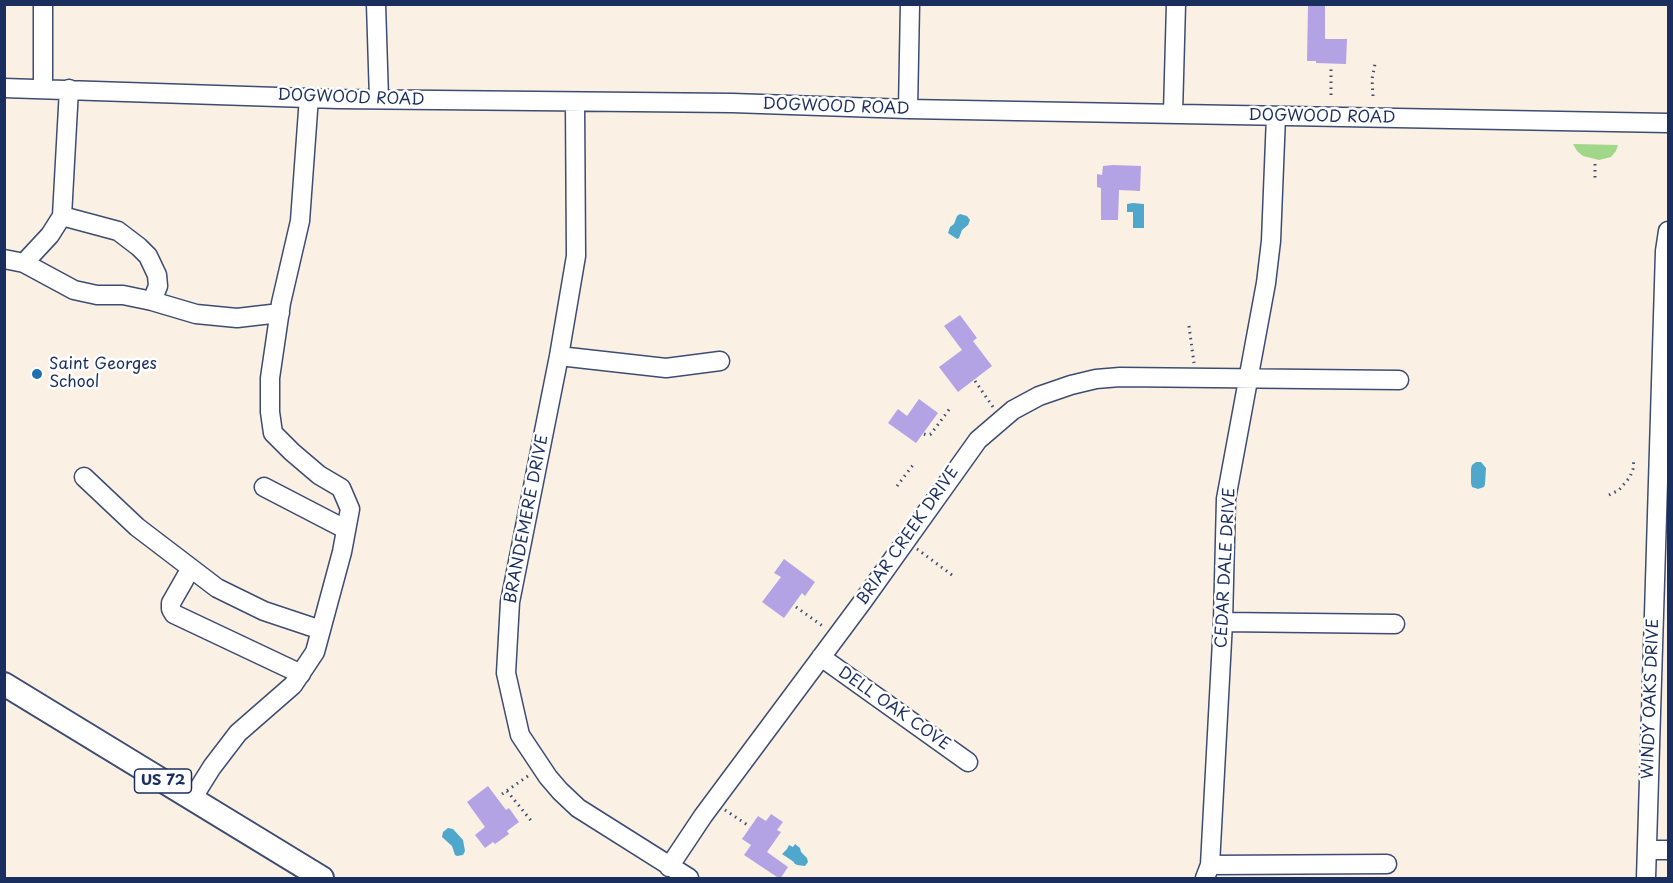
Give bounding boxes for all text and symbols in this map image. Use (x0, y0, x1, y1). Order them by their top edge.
street label: DOGWOOD ROAD (277, 86, 425, 110)
street label: DOGWOOD ROAD (762, 95, 910, 119)
street label: DOGWOOD ROAD (1248, 106, 1396, 128)
place label: Saint Georges School (49, 355, 157, 393)
marker: Saint Georges School (30, 367, 44, 381)
street label: BRANDEMERE DRIVE (501, 433, 553, 605)
street label: BRIAR CREEK DRIVE (853, 463, 963, 609)
street label: CEDAR DALE DRIVE (1212, 487, 1240, 649)
street label: WINDY OAKS DRIVE (1639, 618, 1663, 780)
street label: DELL OAK COVE (834, 663, 954, 755)
road number: US 72 (134, 769, 192, 793)

